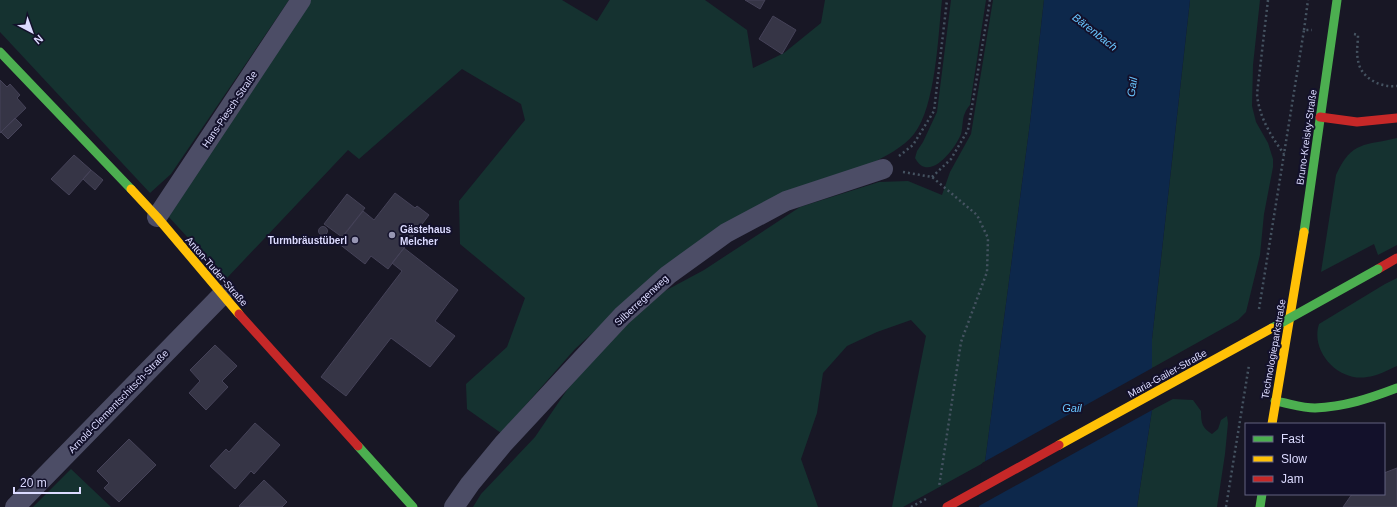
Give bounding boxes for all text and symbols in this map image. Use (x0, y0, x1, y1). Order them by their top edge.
water label: Bärenbach (1070, 11, 1120, 53)
north arrow (12, 12, 52, 52)
text: N (32, 32, 45, 47)
street label: Hans-Piesch-Straße (200, 69, 259, 150)
water label: Gail (1125, 76, 1139, 98)
street label: Bruno-Kreisky-Straße (1294, 88, 1319, 185)
place label: Gästehaus Melcher (400, 224, 452, 247)
marker: Gästehaus Melcher (387, 230, 397, 240)
street label: Anton-Tuder-Straße (183, 234, 250, 309)
place label: Turmbräustüberl (268, 235, 347, 246)
marker: Turmbräustüberl (350, 235, 360, 245)
street label: Silberregenweg (612, 273, 671, 328)
street label: Technologieparkstraße (1259, 298, 1288, 400)
street label: Arnold-Clementschitsch-Straße (66, 347, 171, 455)
street label: Maria-Gailer-Straße (1126, 347, 1209, 400)
water label: Gail (1062, 402, 1082, 414)
legend (1245, 423, 1385, 495)
text: Fast (1281, 432, 1305, 446)
text: Slow (1281, 452, 1307, 466)
scale bar (14, 469, 80, 495)
text: Jam (1281, 472, 1304, 486)
text: 20 m (20, 476, 47, 490)

